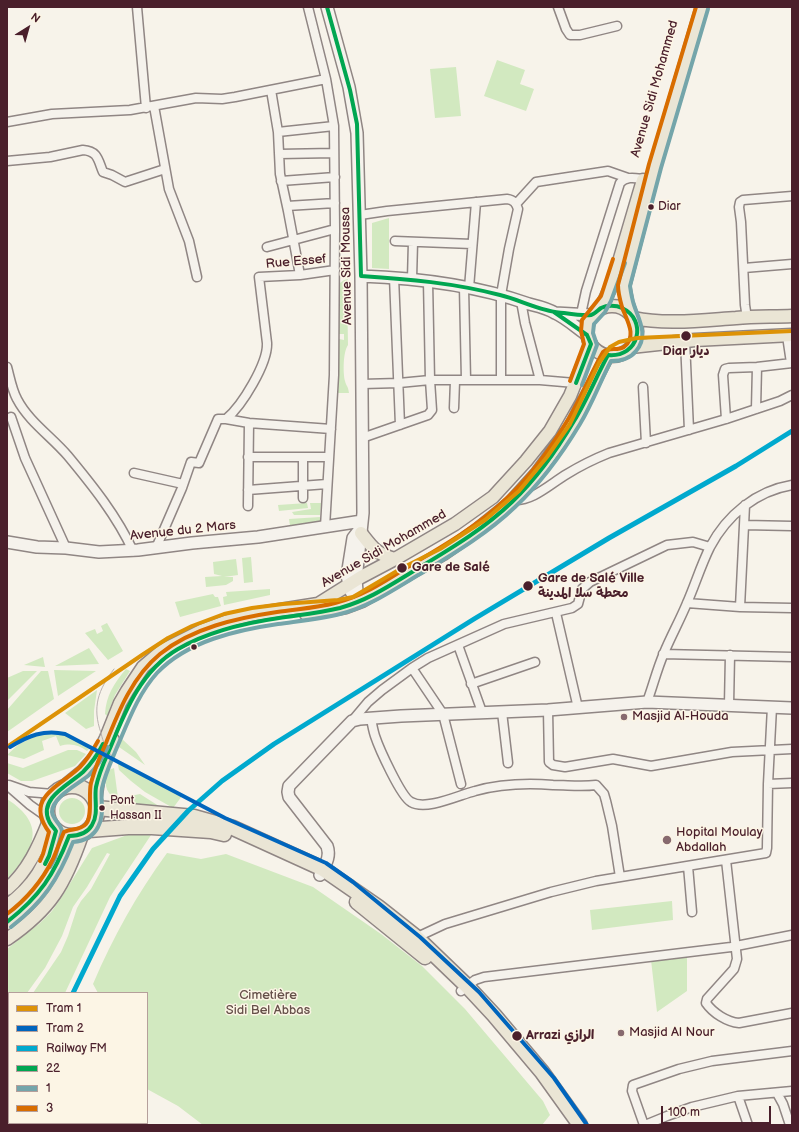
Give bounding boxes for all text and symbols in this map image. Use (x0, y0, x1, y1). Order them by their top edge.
north arrow (8, 8, 48, 48)
text: N (28, 10, 43, 26)
street label: Avenue Sidi Mohammed (628, 19, 682, 159)
place label: Diar (658, 200, 681, 214)
marker: Diar (646, 202, 656, 212)
street label: Avenue Sidi Moussa (338, 207, 356, 325)
street label: Rue Essef (265, 252, 327, 272)
marker: Diar ديار (679, 329, 693, 343)
place label: Diar ديار (663, 344, 709, 360)
street label: Avenue Sidi Mohammed (319, 507, 449, 591)
street label: Avenue du 2 Mars (129, 518, 237, 544)
place label: Gare de Salé (412, 560, 490, 576)
marker: Gare de Salé (395, 561, 409, 575)
place label: Gare de Salé Ville محطة سلا المدينة (538, 571, 644, 602)
marker: Gare de Salé Ville محطة سلا المدينة (521, 579, 535, 593)
unlabelled marker (189, 642, 199, 652)
place label: Masjid Al-Houda (632, 709, 729, 725)
marker: Masjid Al-Houda (619, 712, 629, 722)
place label: Pont Hassan II (110, 794, 162, 822)
marker: Pont Hassan II (97, 803, 107, 813)
place label: Hopital Moulay Abdallah (676, 825, 763, 856)
marker: Hopital Moulay Abdallah (661, 834, 673, 846)
park label: Cimetière Sidi Bel Abbas (226, 988, 310, 1019)
legend (8, 992, 148, 1124)
text: Tram 1 (46, 1001, 81, 1016)
text: Tram 2 (46, 1021, 84, 1036)
place label: Masjid Al Nour (629, 1025, 714, 1041)
place label: Arrazi الرازي (526, 1028, 594, 1044)
marker: Masjid Al Nour (616, 1028, 626, 1038)
marker: Arrazi الرازي (510, 1029, 524, 1043)
text: Railway FM (46, 1041, 107, 1056)
text: 22 (46, 1061, 60, 1076)
text: 1 (46, 1081, 51, 1096)
scale bar (663, 1098, 773, 1124)
text: 3 (46, 1101, 53, 1116)
text: 100 m (668, 1105, 700, 1120)

